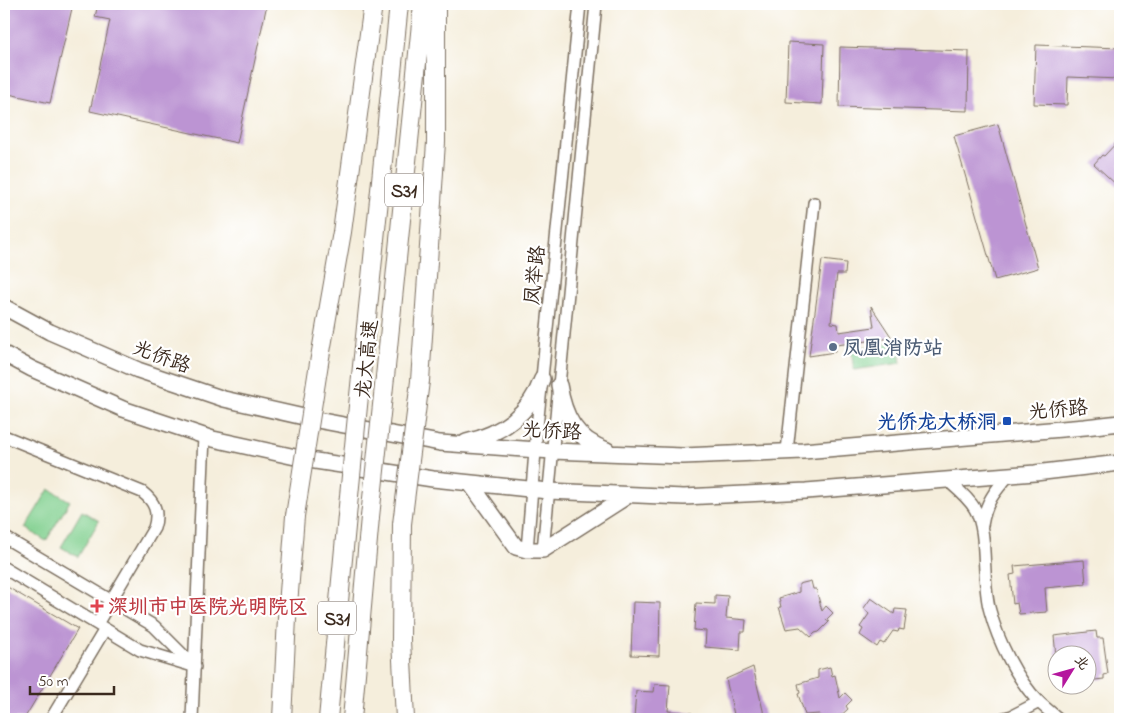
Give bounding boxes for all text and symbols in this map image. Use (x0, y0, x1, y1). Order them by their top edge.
road number: S31 (385, 174, 423, 206)
street label: 凤举路 (519, 243, 554, 307)
street label: 龙大高速 (350, 318, 387, 401)
street label: 光侨路 (128, 334, 195, 383)
place label: 凤凰消防站 (843, 335, 943, 364)
marker: 凤凰消防站 (827, 341, 839, 353)
street label: 光侨路 (1027, 394, 1090, 429)
place label: 光侨龙大桥洞 (877, 409, 997, 438)
marker: 光侨龙大桥洞 (1001, 415, 1013, 427)
street label: 光侨路 (521, 416, 584, 449)
place label: 深圳市中医院光明院区 (108, 594, 308, 623)
marker: 深圳市中医院光明院区 (90, 599, 104, 613)
road number: S31 (318, 602, 356, 634)
north arrow (1046, 646, 1096, 696)
text: 北 (1069, 651, 1094, 675)
scale bar (30, 663, 114, 695)
text: 50 m (38, 671, 69, 693)

